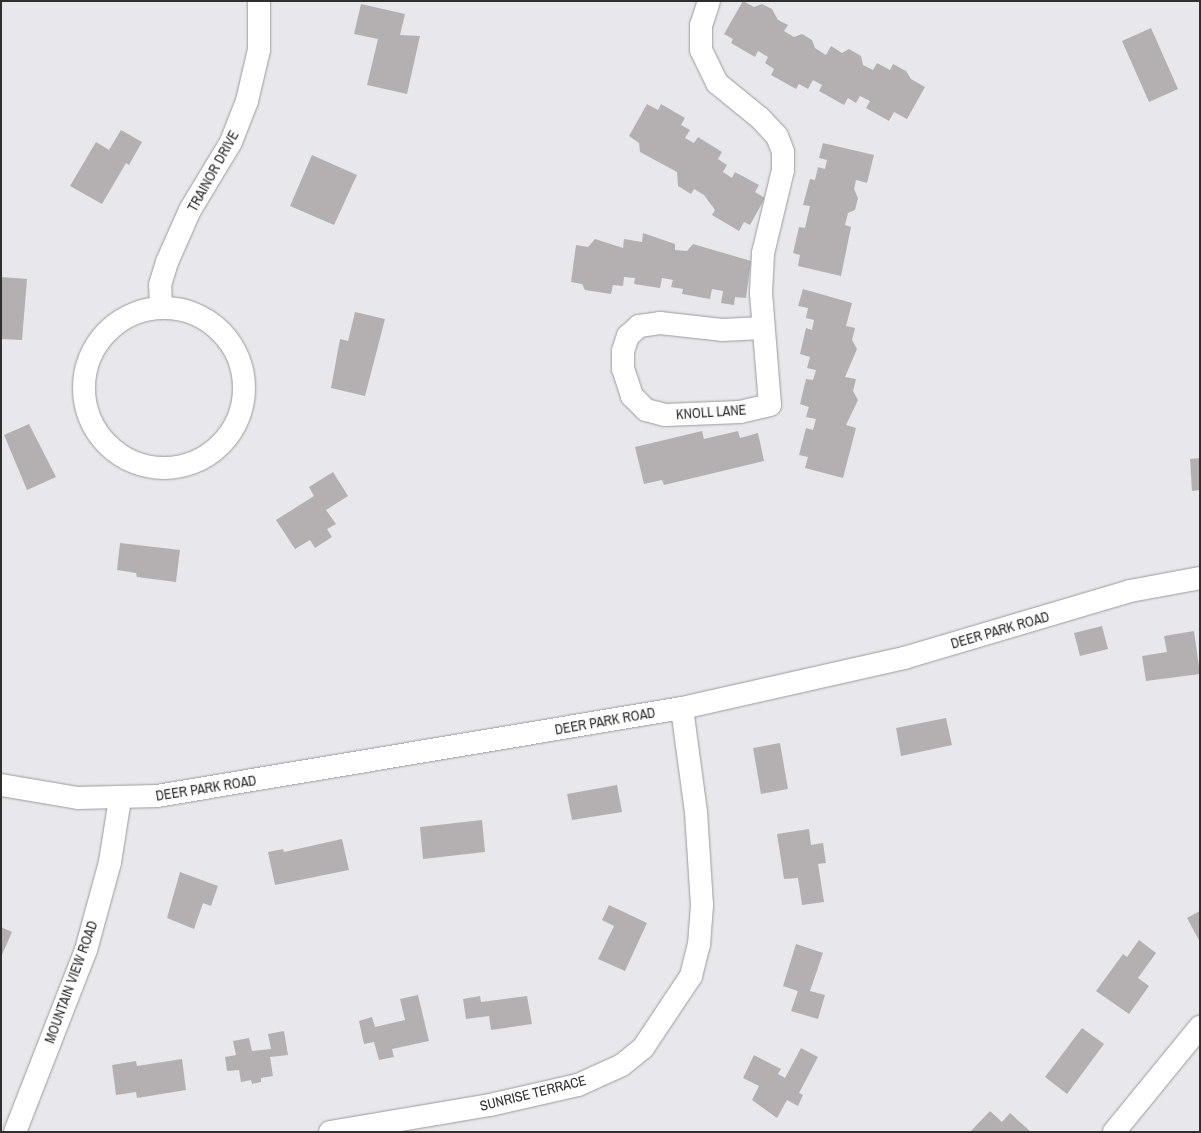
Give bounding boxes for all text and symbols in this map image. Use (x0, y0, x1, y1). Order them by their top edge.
street label: TRAINOR DRIVE (184, 128, 242, 214)
street label: KNOLL LANE (675, 401, 747, 423)
street label: DEER PARK ROAD (949, 608, 1051, 652)
street label: DEER PARK ROAD (553, 704, 657, 738)
street label: DEER PARK ROAD (154, 772, 258, 804)
street label: MOUNTAIN VIEW ROAD (41, 918, 101, 1046)
street label: SUNRISE TERRACE (478, 1072, 588, 1114)

